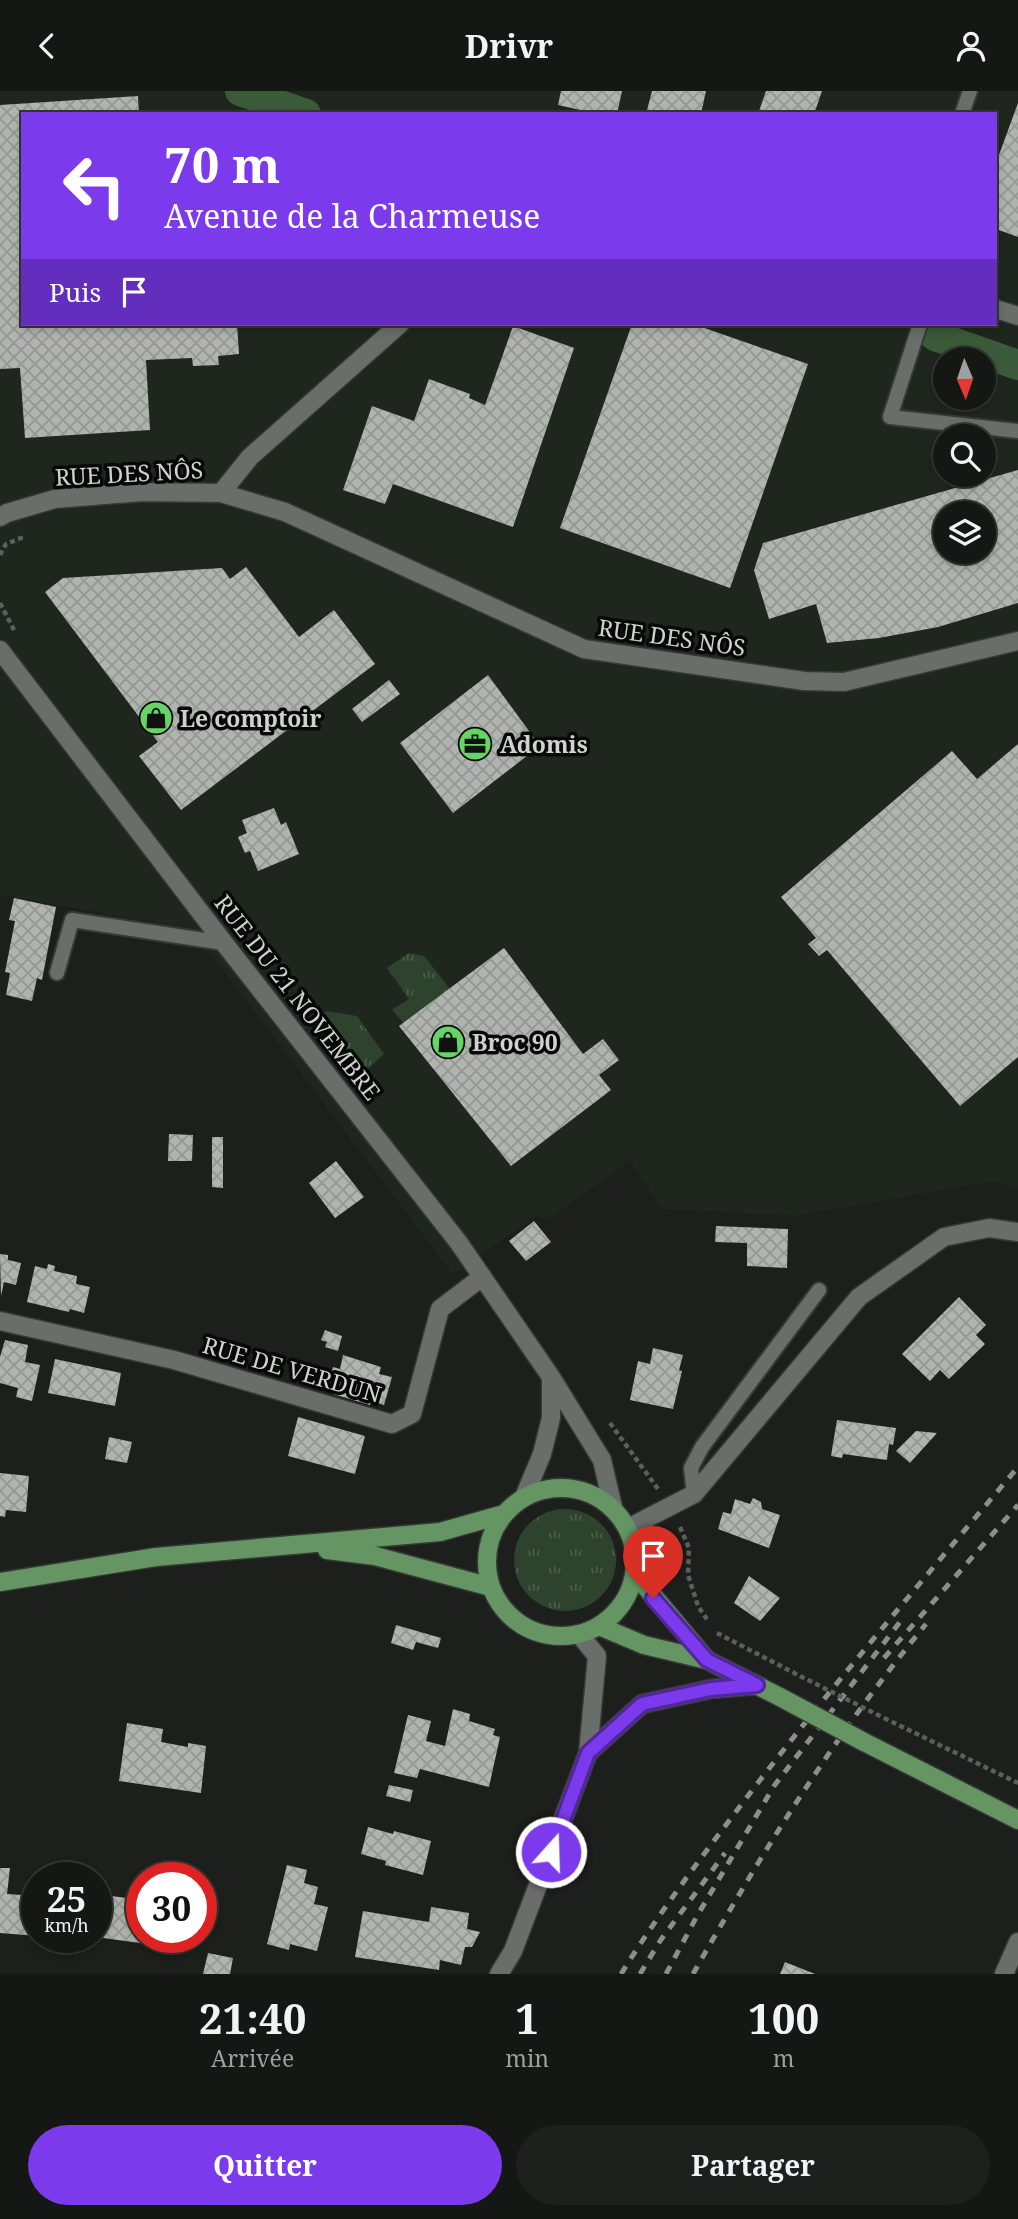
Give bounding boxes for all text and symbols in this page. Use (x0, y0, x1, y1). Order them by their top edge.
text: Drivr (465, 24, 553, 67)
icon: back (28, 27, 66, 65)
icon: person (952, 27, 990, 65)
text: 70 m (164, 131, 280, 197)
icon: left (49, 140, 140, 231)
text: Avenue de la Charmeuse (164, 194, 540, 237)
icon: arrive (115, 273, 153, 311)
text: Puis (49, 274, 101, 310)
north arrow (933, 347, 996, 409)
map controls (933, 347, 996, 564)
button: search (933, 424, 996, 487)
street label: RUE DES NÔS (54, 453, 204, 493)
button: layers (933, 501, 996, 564)
street label: RUE DES NÔS (596, 611, 748, 663)
shop icon: Le comptoir (137, 699, 175, 737)
place label: Le comptoir (180, 702, 322, 734)
office icon: Adomis (456, 725, 494, 763)
place label: Adomis (500, 728, 588, 760)
street label: RUE DU 21 NOVEMBRE (208, 888, 388, 1106)
shop icon: Broc 90 (429, 1023, 467, 1061)
place label: Broc 90 (472, 1026, 558, 1058)
street label: RUE DE VERDUN (199, 1328, 385, 1410)
pin (623, 1526, 683, 1598)
icon: arrive (634, 1537, 672, 1575)
position arrow (514, 1815, 588, 1889)
speed limit sign: 30 (126, 1862, 217, 1953)
text: 25 (47, 1875, 86, 1922)
text: km/h (44, 1913, 89, 1937)
text: 21:40 (199, 1989, 306, 2046)
text: 1 (515, 1989, 539, 2046)
text: 100 (748, 1989, 819, 2046)
text: Arrivée (211, 2042, 294, 2074)
text: min (505, 2042, 549, 2074)
text: m (773, 2042, 794, 2074)
button: Quitter (28, 2125, 502, 2205)
button: Partager (516, 2125, 990, 2205)

